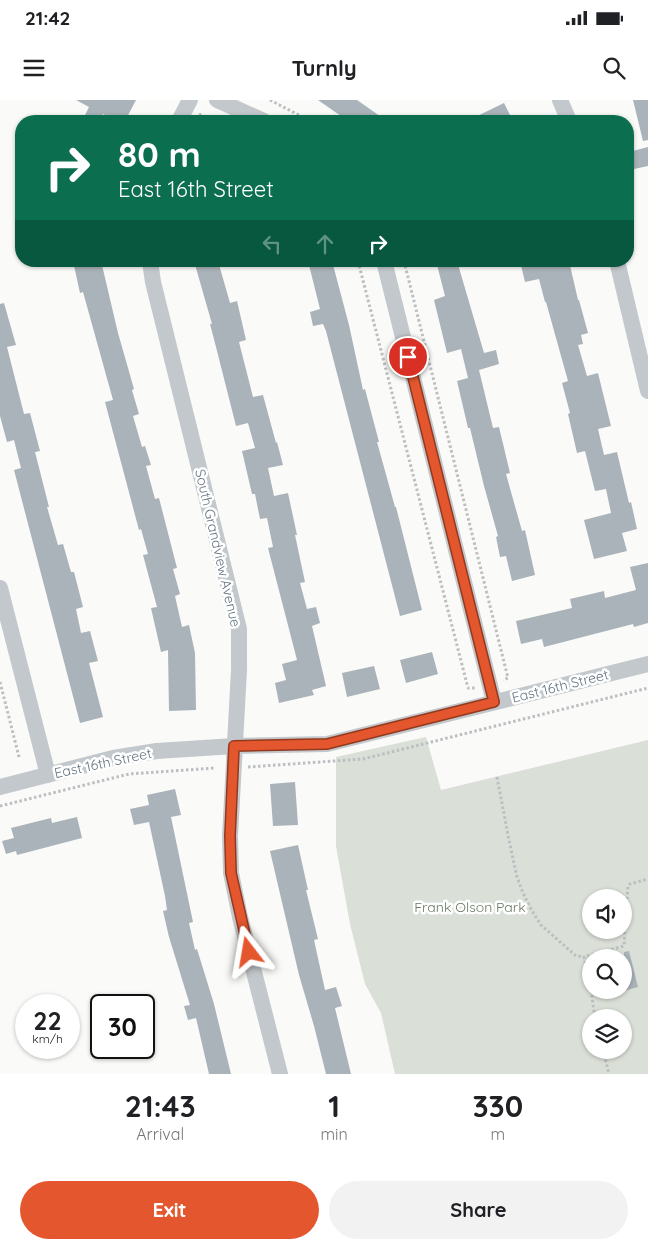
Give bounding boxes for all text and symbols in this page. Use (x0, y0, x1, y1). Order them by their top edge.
text: 21:42 (25, 6, 70, 30)
icon: menu (20, 54, 48, 82)
text: Turnly (291, 54, 357, 82)
icon: search (600, 54, 628, 82)
text: 80 m (118, 132, 201, 176)
icon: right (35, 135, 100, 200)
text: East 16th Street (118, 175, 274, 203)
icon: left (258, 230, 286, 258)
icon: ahead (311, 230, 339, 258)
icon: right (364, 230, 392, 258)
pin (387, 336, 429, 378)
icon: arrive (394, 343, 422, 371)
street label: South Grandview Avenue (191, 467, 245, 629)
street label: East 16th Street (510, 665, 610, 707)
street label: East 16th Street (53, 744, 154, 782)
map controls (582, 889, 632, 1059)
button: sound (582, 889, 632, 939)
park label: Frank Olson Park (414, 898, 526, 916)
position arrow (222, 925, 274, 977)
button: search (582, 949, 632, 999)
speed limit sign: 30 (90, 994, 155, 1059)
text: 22 (33, 1005, 62, 1036)
button: layers (582, 1009, 632, 1059)
text: km/h (32, 1031, 63, 1046)
text: 21:43 (125, 1087, 196, 1125)
text: 1 (328, 1087, 340, 1125)
text: 330 (472, 1087, 523, 1125)
text: Arrival (136, 1124, 184, 1144)
text: min (320, 1124, 348, 1144)
text: m (491, 1124, 505, 1144)
button: Exit (20, 1181, 319, 1239)
button: Share (329, 1181, 628, 1239)

